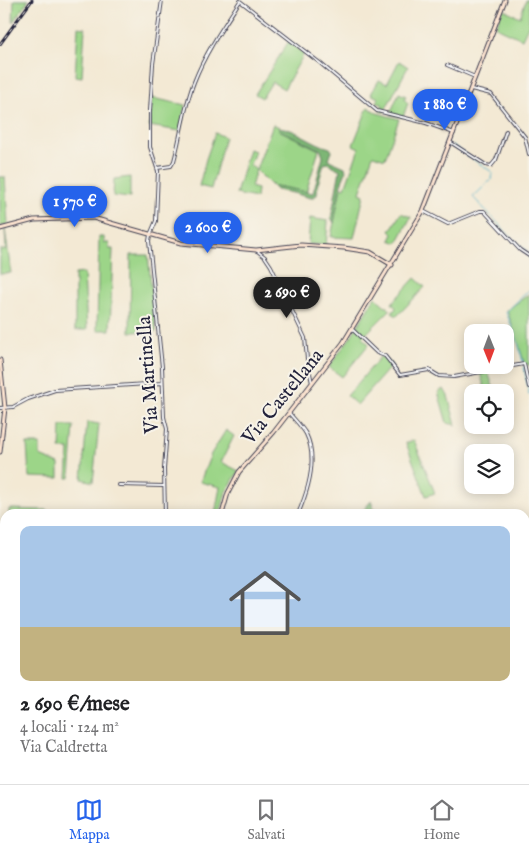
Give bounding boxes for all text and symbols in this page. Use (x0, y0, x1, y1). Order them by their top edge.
pin: 1 880 € (399, 88, 491, 131)
text: 1 880 € (424, 95, 466, 115)
pin: 1 570 € (29, 186, 121, 228)
text: 1 570 € (53, 192, 97, 212)
pin: 2 600 € (162, 212, 254, 254)
text: 2 600 € (185, 218, 231, 238)
pin: 2 690 € (241, 276, 333, 319)
text: 2 690 € (264, 283, 310, 303)
street label: Via Martinella (132, 315, 165, 436)
north arrow (464, 324, 514, 374)
map controls (464, 324, 514, 494)
street label: Via Castellana (236, 344, 330, 451)
button: locate (464, 384, 514, 434)
button: layers (464, 444, 514, 494)
icon: home (220, 558, 310, 648)
text: 2 690 €/mese (20, 691, 130, 718)
text: 4 locali · 124 m² (20, 718, 119, 738)
text: Via Caldretta (20, 738, 107, 758)
tab: Mappa (69, 796, 110, 844)
tab: Salvati (248, 796, 285, 844)
tab: Home (423, 796, 460, 844)

